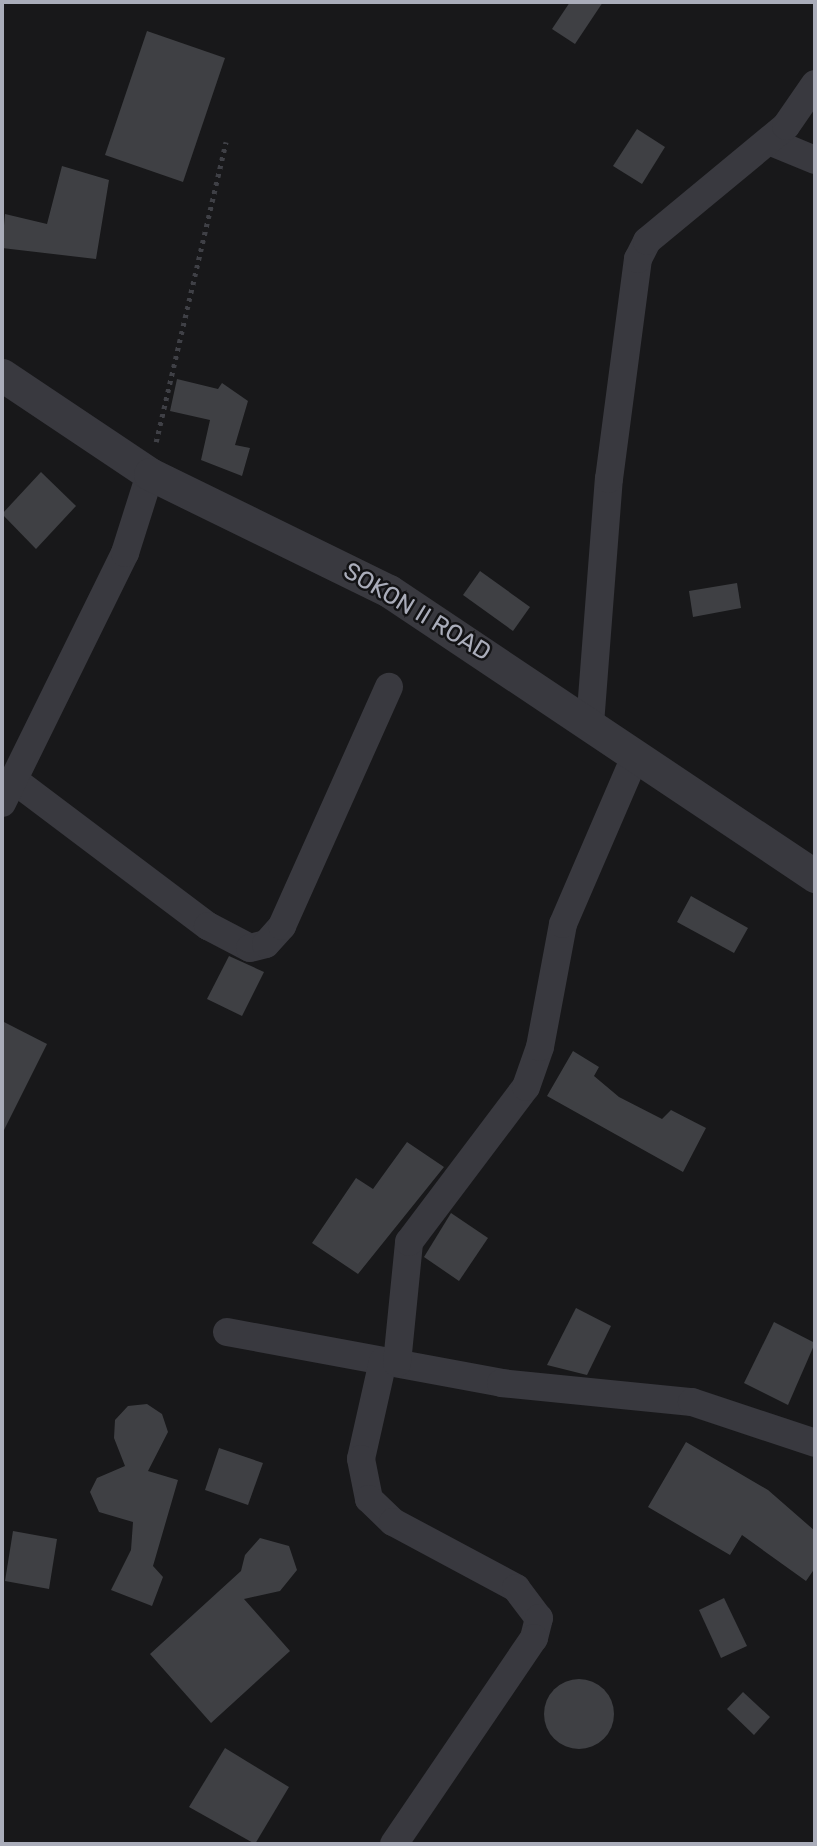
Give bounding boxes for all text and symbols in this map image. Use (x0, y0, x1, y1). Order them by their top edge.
street label: SOKON II ROAD (338, 557, 496, 667)

